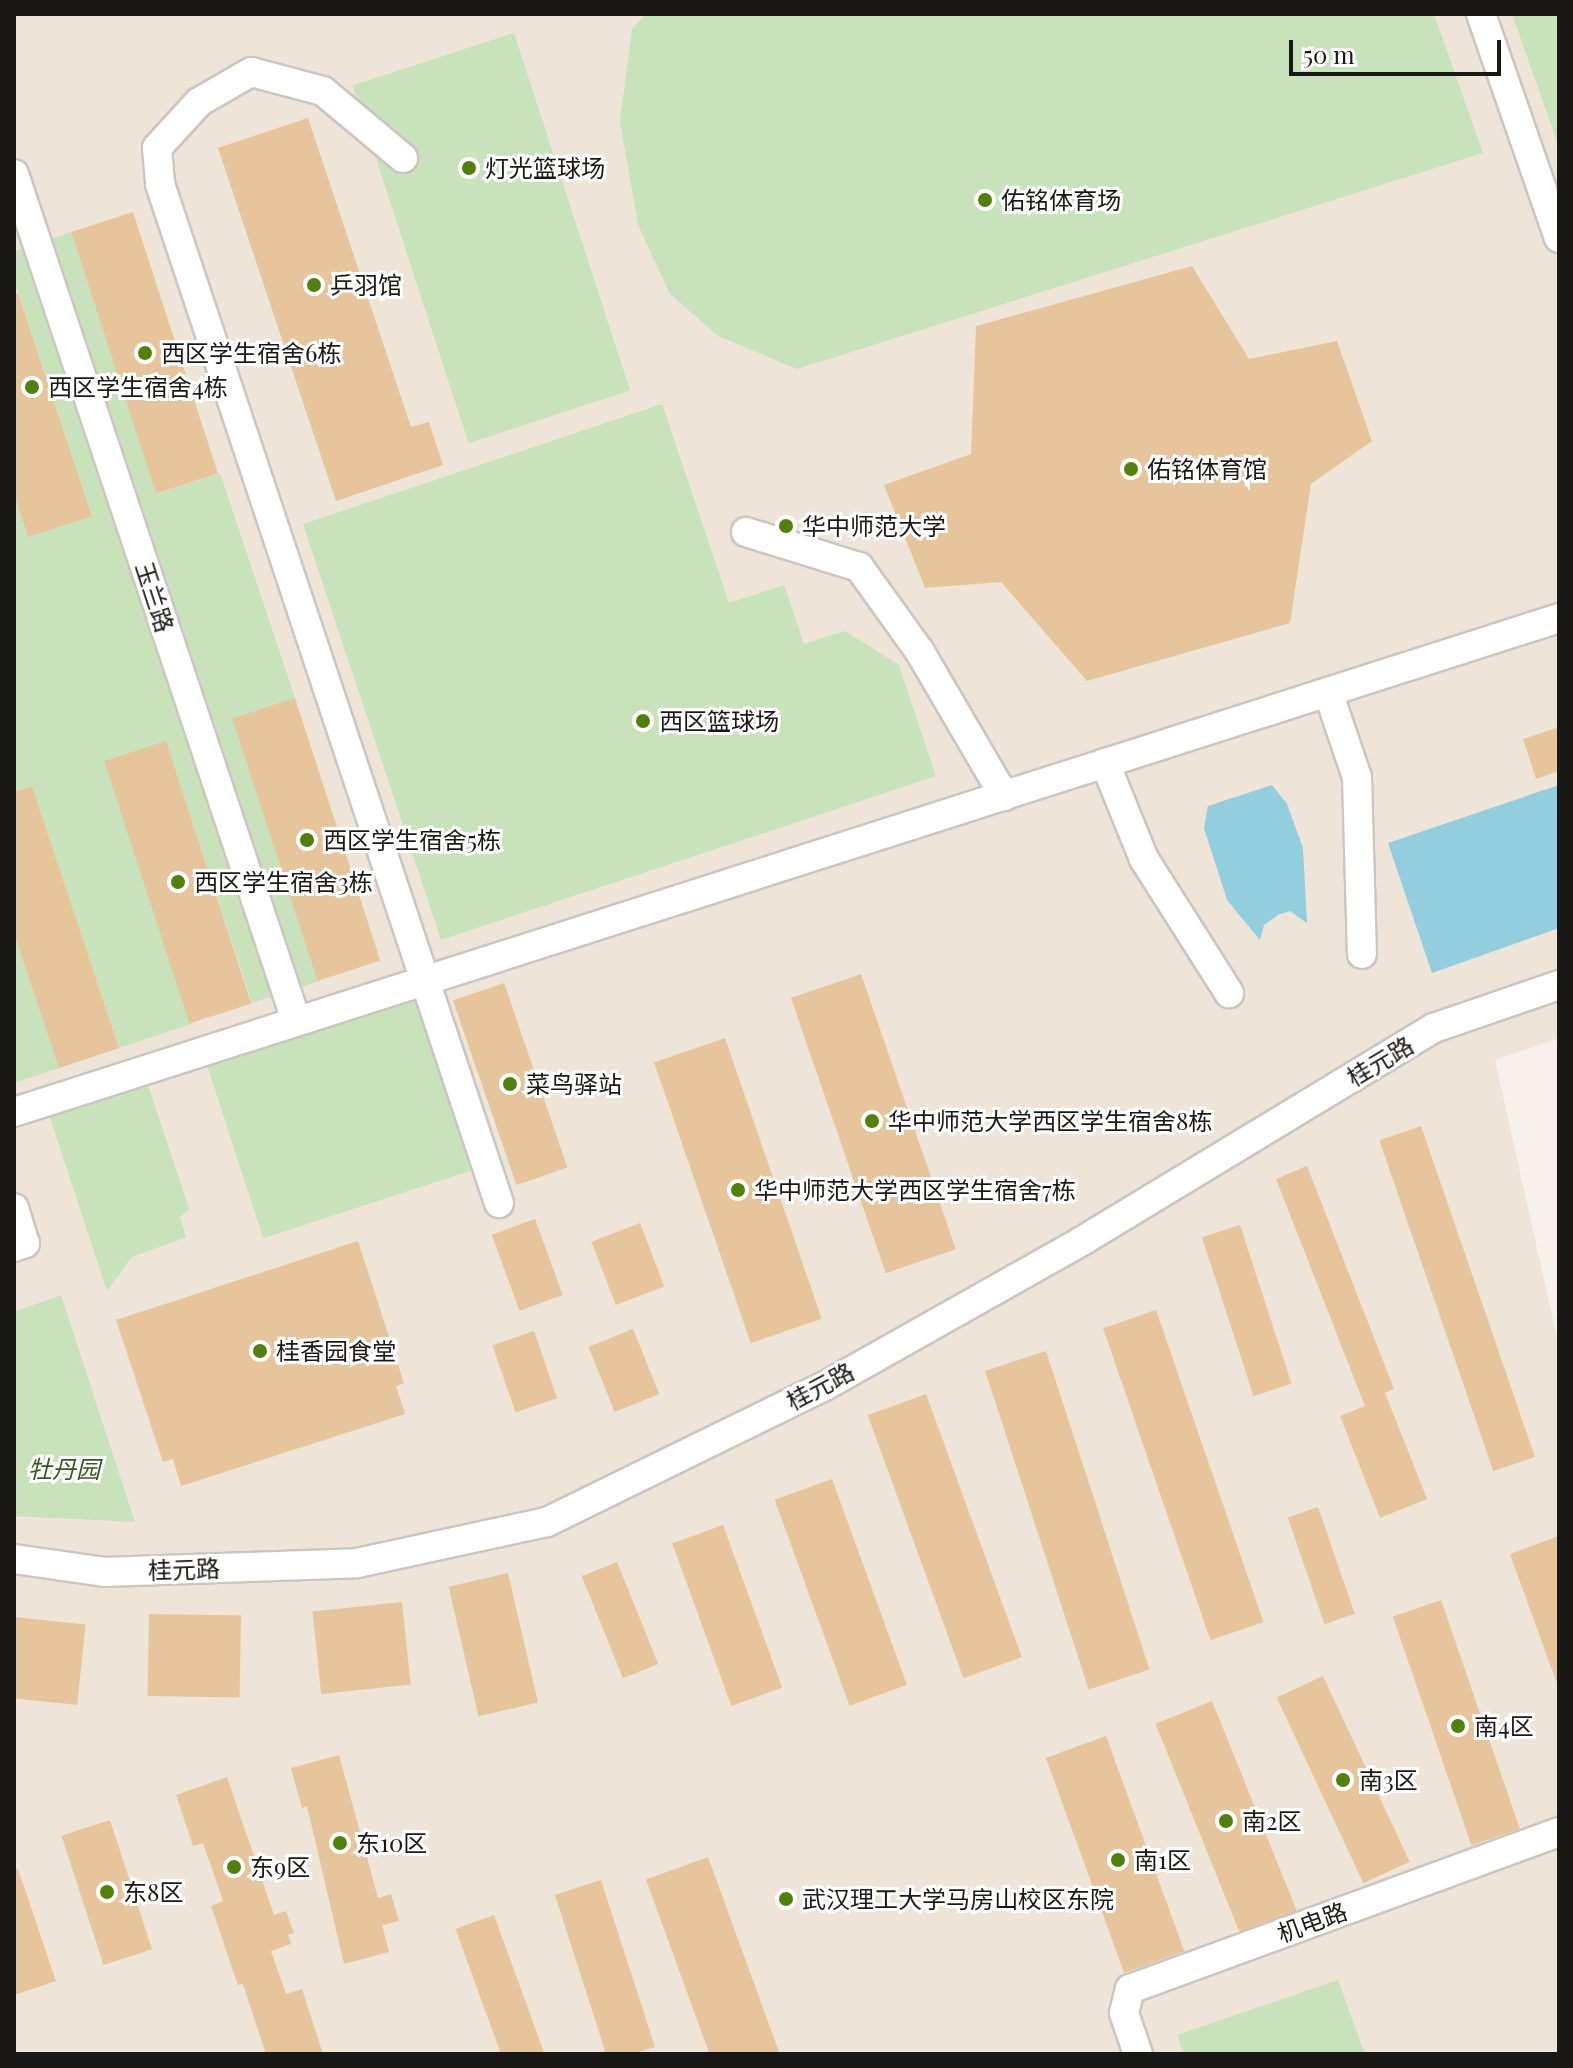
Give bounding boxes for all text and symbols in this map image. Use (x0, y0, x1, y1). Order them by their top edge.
scale bar (1293, 24, 1505, 74)
text: 50 m (1303, 38, 1355, 70)
place label: 灯光篮球场 (485, 154, 605, 182)
marker: 灯光篮球场 (460, 159, 478, 177)
place label: 佑铭体育场 (1001, 186, 1121, 214)
marker: 佑铭体育场 (976, 191, 994, 209)
place label: 乒羽馆 (330, 271, 402, 299)
marker: 乒羽馆 (305, 276, 323, 294)
place label: 西区学生宿舍6栋 (161, 339, 341, 367)
marker: 西区学生宿舍6栋 (136, 344, 154, 362)
place label: 西区学生宿舍4栋 (48, 373, 228, 401)
marker: 西区学生宿舍4栋 (23, 378, 41, 396)
place label: 佑铭体育馆 (1147, 455, 1267, 483)
marker: 佑铭体育馆 (1122, 460, 1140, 478)
place label: 华中师范大学 (802, 512, 946, 540)
marker: 华中师范大学 (777, 517, 795, 535)
street label: 玉兰路 (130, 558, 180, 636)
place label: 西区篮球场 (659, 707, 779, 735)
marker: 西区篮球场 (634, 712, 652, 730)
place label: 西区学生宿舍5栋 (323, 826, 501, 854)
marker: 西区学生宿舍5栋 (298, 831, 316, 849)
place label: 西区学生宿舍3栋 (194, 868, 373, 896)
marker: 西区学生宿舍3栋 (169, 873, 187, 891)
street label: 桂元路 (1342, 1030, 1418, 1092)
place label: 菜鸟驿站 (526, 1070, 622, 1098)
marker: 菜鸟驿站 (501, 1075, 519, 1093)
place label: 华中师范大学西区学生宿舍8栋 (888, 1107, 1212, 1135)
marker: 华中师范大学西区学生宿舍8栋 (863, 1112, 881, 1130)
place label: 华中师范大学西区学生宿舍7栋 (754, 1176, 1076, 1204)
marker: 华中师范大学西区学生宿舍7栋 (729, 1181, 747, 1199)
place label: 桂香园食堂 (276, 1337, 396, 1365)
marker: 桂香园食堂 (251, 1342, 269, 1360)
street label: 桂元路 (781, 1356, 859, 1416)
park label: 牡丹园 (28, 1455, 100, 1483)
street label: 桂元路 (148, 1553, 220, 1585)
place label: 南4区 (1474, 1712, 1534, 1740)
marker: 南4区 (1449, 1717, 1467, 1735)
place label: 南3区 (1359, 1766, 1418, 1794)
marker: 南3区 (1334, 1771, 1352, 1789)
place label: 南2区 (1242, 1807, 1301, 1835)
marker: 南2区 (1217, 1812, 1235, 1830)
place label: 东10区 (356, 1829, 427, 1857)
marker: 东10区 (331, 1834, 349, 1852)
place label: 南1区 (1134, 1846, 1191, 1874)
marker: 南1区 (1109, 1851, 1127, 1869)
place label: 东9区 (250, 1853, 310, 1881)
marker: 东9区 (225, 1858, 243, 1876)
place label: 东8区 (123, 1878, 183, 1906)
marker: 东8区 (98, 1883, 116, 1901)
place label: 武汉理工大学马房山校区东院 (802, 1885, 1114, 1913)
marker: 武汉理工大学马房山校区东院 (777, 1890, 795, 1908)
street label: 机电路 (1273, 1896, 1351, 1948)

